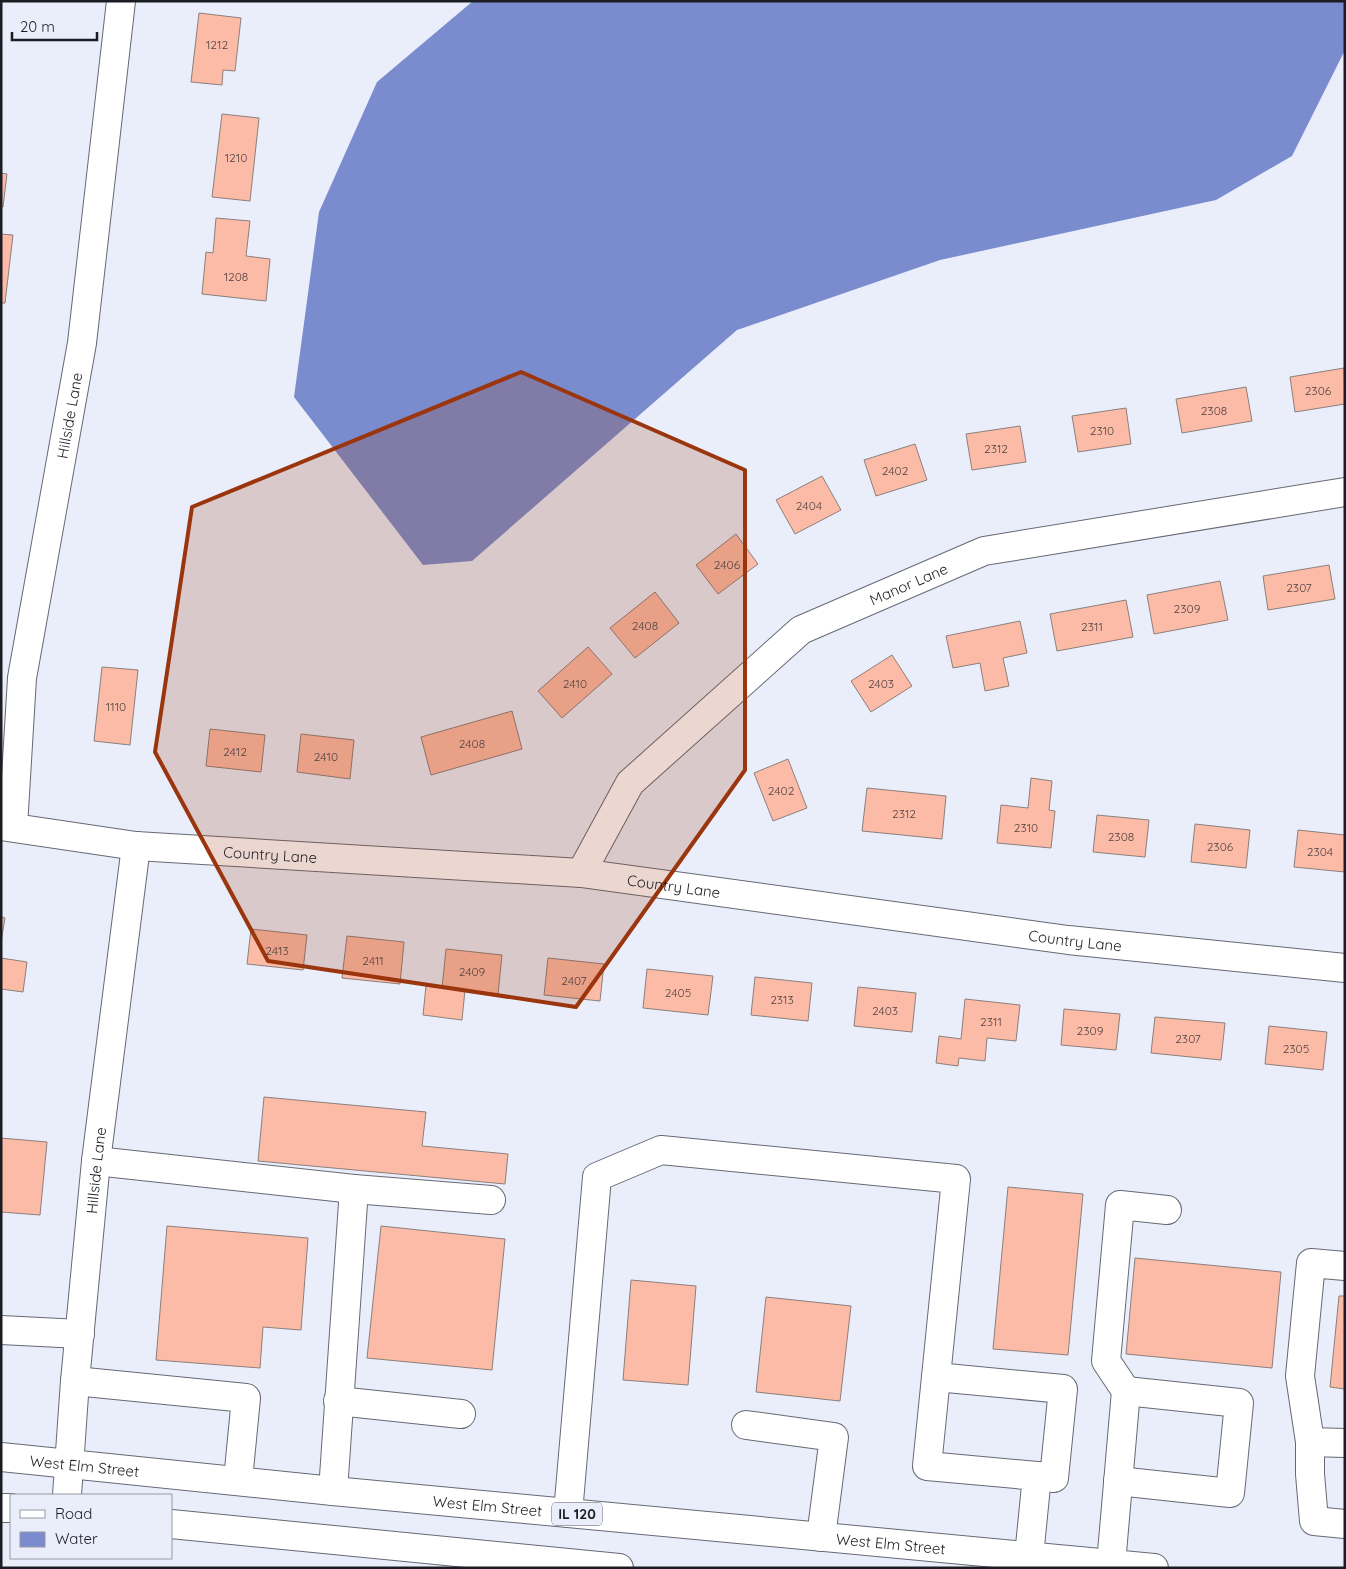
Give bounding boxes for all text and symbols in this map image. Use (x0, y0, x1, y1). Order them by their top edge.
scale bar (12, 10, 98, 42)
text: 20 m (20, 17, 55, 36)
house number: 1212 (206, 37, 228, 52)
house number: 1210 (225, 150, 247, 165)
house number: 1208 (224, 269, 248, 284)
street label: Hillside Lane (52, 371, 86, 460)
house number: 2306 (1305, 383, 1332, 398)
house number: 2308 (1201, 403, 1227, 418)
house number: 2310 (1090, 423, 1114, 438)
house number: 2312 (984, 441, 1008, 456)
house number: 2402 (882, 463, 909, 478)
house number: 2404 (796, 498, 822, 513)
house number: 2406 (714, 557, 741, 572)
street label: Manor Lane (866, 558, 951, 609)
house number: 2307 (1286, 580, 1312, 595)
house number: 2309 (1174, 601, 1201, 616)
house number: 2408 (632, 618, 658, 633)
house number: 2311 (1081, 619, 1103, 634)
house number: 2410 (563, 676, 587, 691)
house number: 2403 (868, 676, 894, 691)
house number: 1110 (106, 699, 126, 714)
house number: 2408 (459, 736, 485, 751)
house number: 2412 (223, 744, 247, 759)
house number: 2410 (314, 749, 338, 764)
house number: 2402 (768, 783, 795, 798)
house number: 2312 (892, 806, 916, 821)
house number: 2310 (1014, 820, 1038, 835)
house number: 2308 (1108, 829, 1134, 844)
house number: 2306 (1207, 839, 1234, 854)
street label: Country Lane (223, 842, 318, 866)
house number: 2304 (1307, 844, 1333, 859)
street label: Country Lane (626, 870, 722, 902)
street label: Country Lane (1027, 925, 1123, 955)
house number: 2413 (265, 943, 289, 958)
house number: 2411 (362, 953, 384, 968)
house number: 2409 (459, 964, 486, 979)
house number: 2407 (561, 973, 587, 988)
house number: 2405 (665, 985, 691, 1000)
house number: 2313 (770, 992, 794, 1007)
house number: 2403 (872, 1003, 898, 1018)
house number: 2311 (980, 1014, 1002, 1029)
house number: 2309 (1077, 1023, 1104, 1038)
house number: 2307 (1175, 1031, 1201, 1046)
house number: 2305 (1283, 1041, 1309, 1056)
street label: Hillside Lane (82, 1126, 110, 1215)
street label: West Elm Street (29, 1451, 140, 1481)
street label: West Elm Street (432, 1491, 543, 1520)
legend (10, 1494, 172, 1559)
road number: IL 120 (552, 1502, 602, 1526)
text: Road (55, 1504, 92, 1523)
text: Water (55, 1529, 98, 1548)
street label: West Elm Street (835, 1529, 946, 1558)

